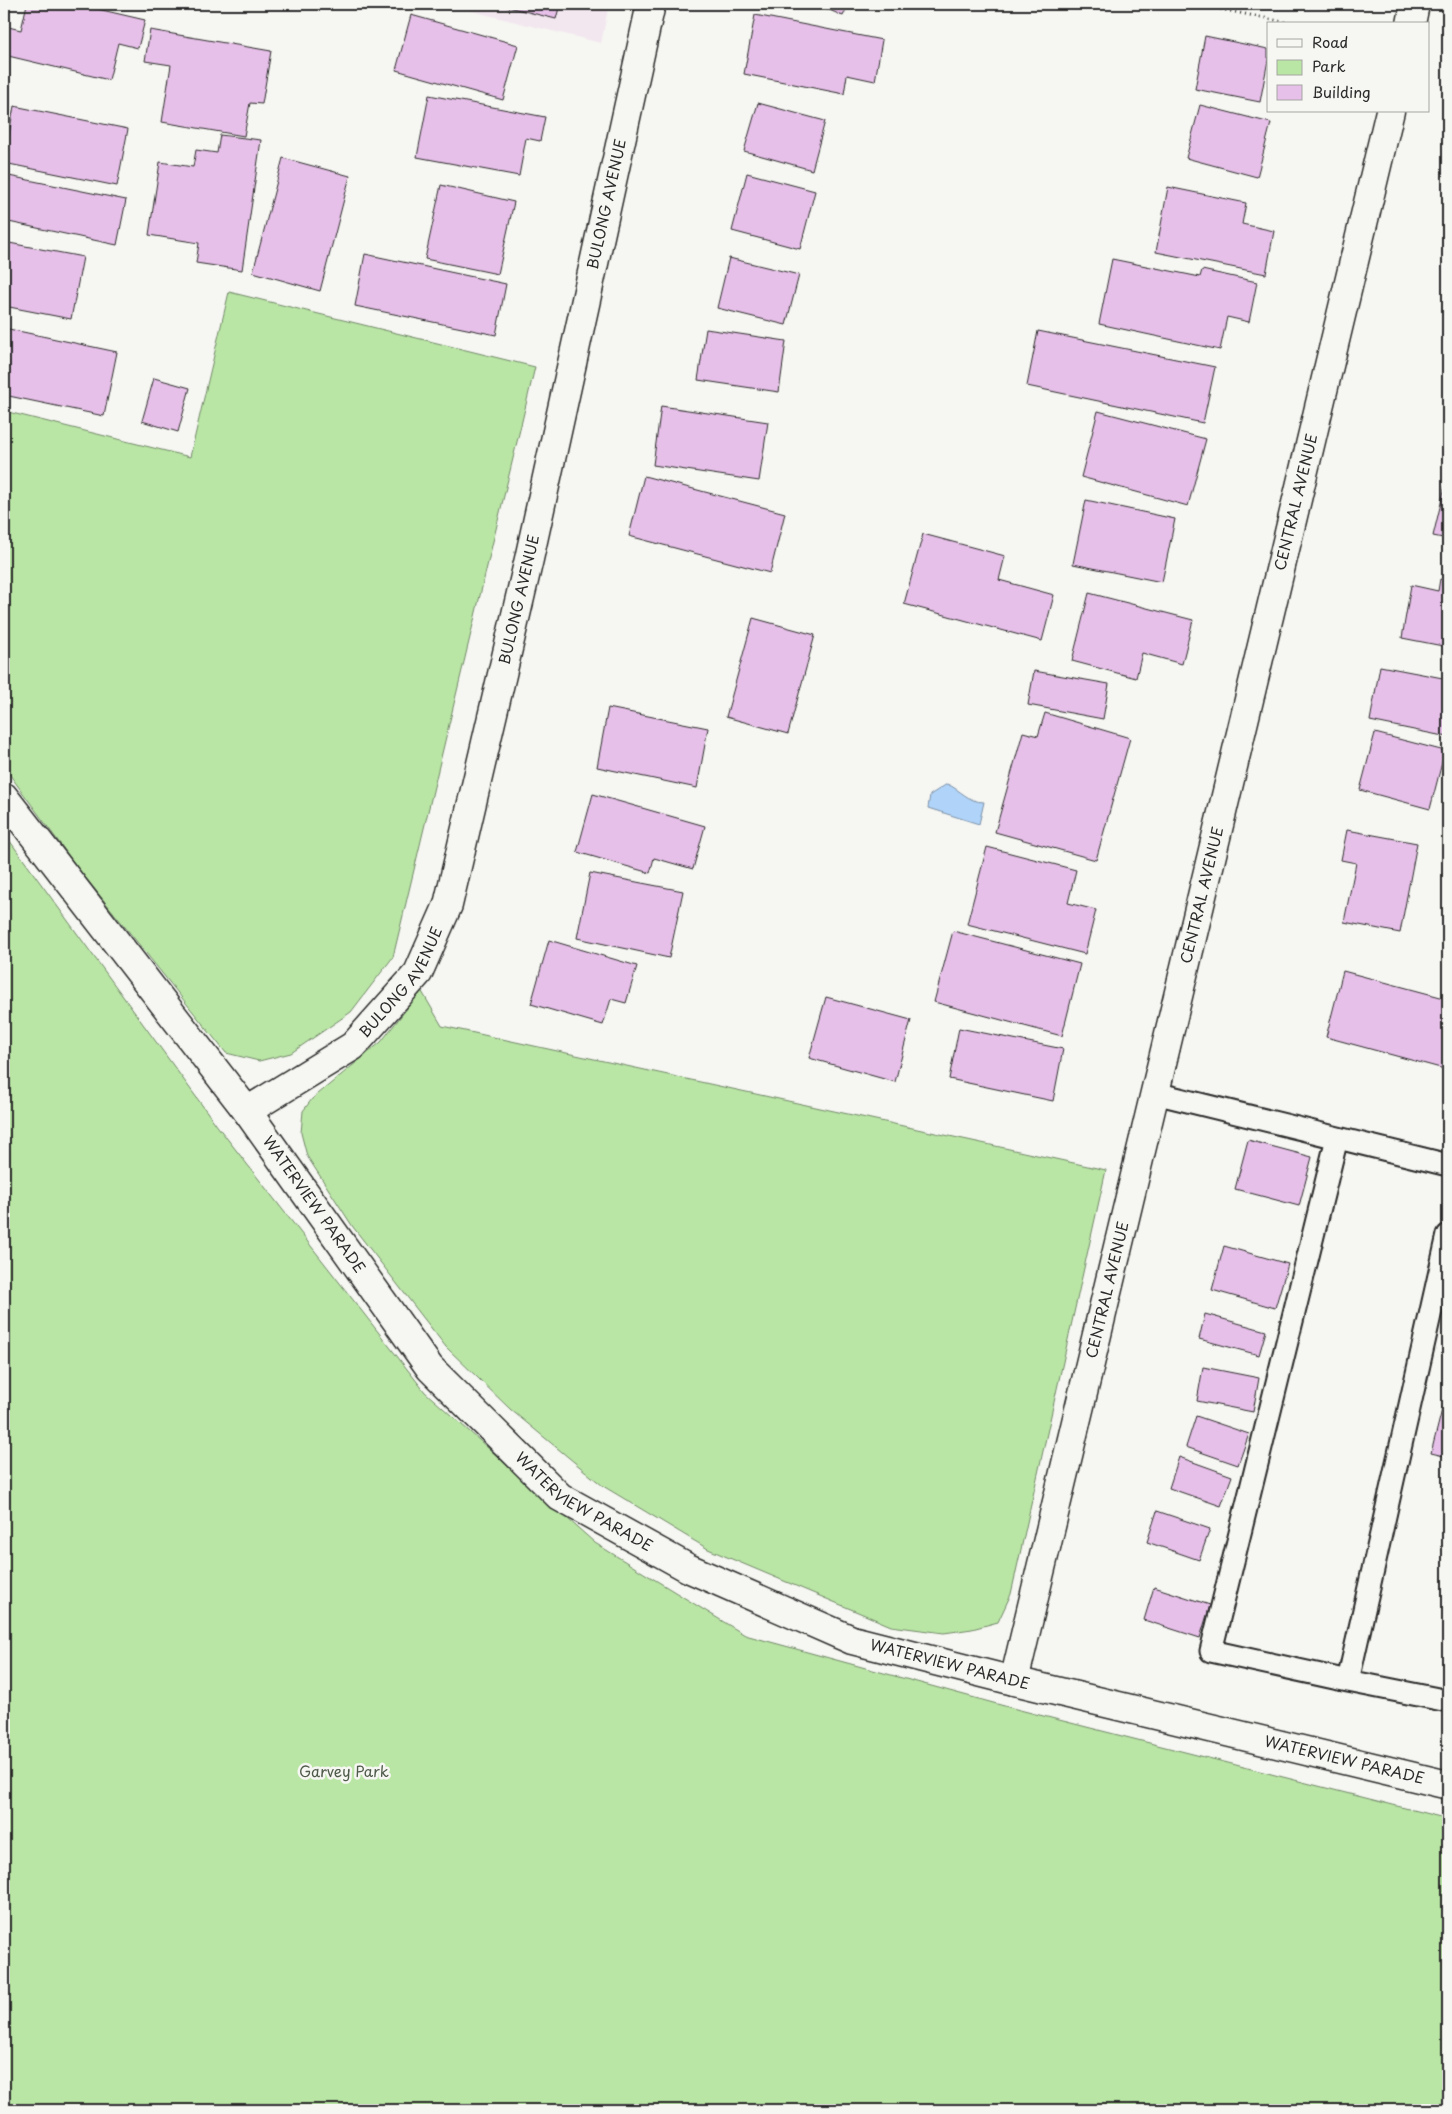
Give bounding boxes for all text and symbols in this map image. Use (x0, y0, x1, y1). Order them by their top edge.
legend (1267, 22, 1430, 112)
text: Road (1312, 30, 1348, 53)
text: Park (1312, 54, 1346, 77)
text: Building (1312, 80, 1371, 103)
street label: BULONG AVENUE (580, 137, 631, 271)
street label: CENTRAL AVENUE (1267, 431, 1322, 573)
street label: BULONG AVENUE (492, 532, 544, 667)
street label: CENTRAL AVENUE (1173, 824, 1228, 966)
street label: BULONG AVENUE (353, 923, 447, 1042)
street label: WATERVIEW PARADE (258, 1130, 372, 1277)
street label: CENTRAL AVENUE (1079, 1219, 1134, 1360)
street label: WATERVIEW PARADE (511, 1446, 657, 1556)
street label: WATERVIEW PARADE (868, 1632, 1032, 1694)
street label: WATERVIEW PARADE (1262, 1728, 1427, 1789)
park label: Garvey Park (299, 1759, 389, 1782)

